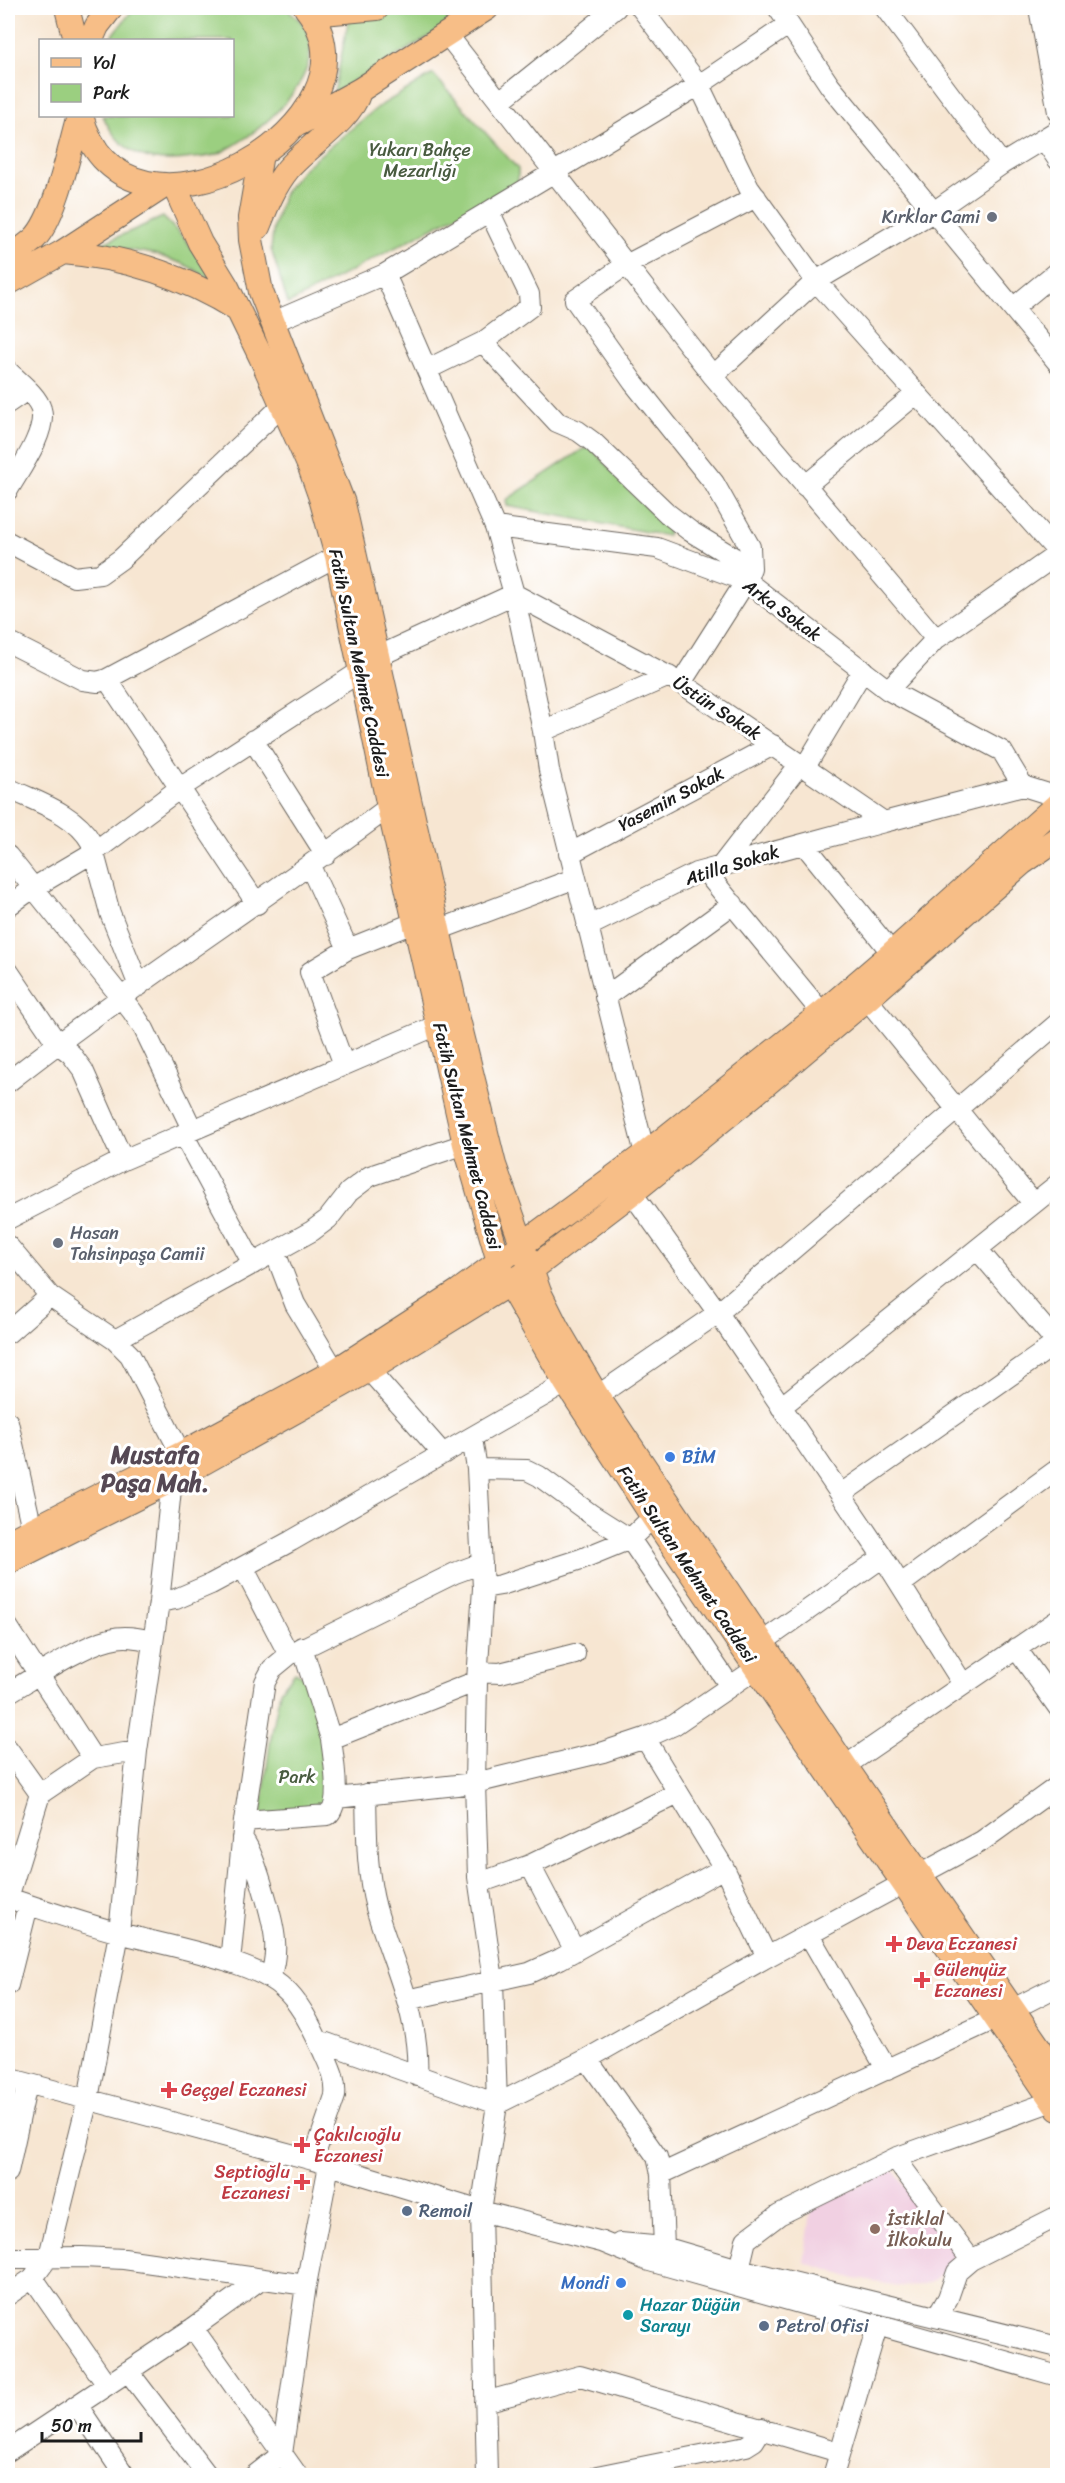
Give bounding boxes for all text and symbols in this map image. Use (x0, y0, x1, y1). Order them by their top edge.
legend (39, 39, 234, 117)
text: Yol (93, 47, 116, 79)
text: Park (93, 77, 130, 109)
park label: Yukarı Bahçe Mezarlığı (369, 134, 471, 187)
place label: Kırklar Cami (882, 201, 981, 233)
marker: Kırklar Cami (985, 210, 999, 224)
street label: Fatih Sultan Mehmet Caddesi (319, 546, 399, 781)
street label: Arka Sokak (735, 570, 829, 650)
street label: Üstün Sokak (666, 667, 768, 749)
street label: Yasemin Sokak (612, 757, 730, 840)
street label: Atilla Sokak (680, 835, 783, 895)
street label: Fatih Sultan Mehmet Caddesi (423, 1019, 511, 1254)
place label: Hasan Tahsinpaşa Camii (70, 1217, 205, 1270)
marker: Hasan Tahsinpaşa Camii (51, 1236, 65, 1250)
district label: Mustafa Paşa Mah. (101, 1434, 209, 1504)
place label: BİM (682, 1441, 716, 1473)
marker: BİM (663, 1450, 677, 1464)
street label: Fatih Sultan Mehmet Caddesi (608, 1458, 766, 1671)
park label: Park (279, 1761, 316, 1793)
place label: Deva Eczanesi (906, 1928, 1018, 1960)
marker: Deva Eczanesi (887, 1937, 901, 1951)
place label: Gülenyüz Eczanesi (934, 1954, 1007, 2007)
marker: Gülenyüz Eczanesi (915, 1973, 929, 1987)
place label: Geçgel Eczanesi (181, 2074, 307, 2106)
marker: Geçgel Eczanesi (162, 2083, 176, 2097)
place label: Çakılcıoğlu Eczanesi (314, 2119, 401, 2172)
marker: Çakılcıoğlu Eczanesi (295, 2138, 309, 2152)
place label: Septioğlu Eczanesi (214, 2156, 291, 2209)
marker: Septioğlu Eczanesi (295, 2175, 309, 2189)
place label: Remoil (419, 2195, 473, 2227)
place label: İstiklal İlkokulu (886, 2203, 952, 2256)
marker: Remoil (400, 2204, 414, 2218)
marker: İstiklal İlkokulu (868, 2222, 882, 2236)
place label: Mondi (561, 2267, 610, 2299)
marker: Mondi (614, 2276, 628, 2290)
place label: Hazar Düğün Sarayı (640, 2289, 741, 2342)
marker: Hazar Düğün Sarayı (621, 2308, 635, 2322)
place label: Petrol Ofisi (776, 2310, 870, 2342)
marker: Petrol Ofisi (757, 2319, 771, 2333)
scale bar (42, 2405, 141, 2443)
text: 50 m (51, 2410, 92, 2442)

